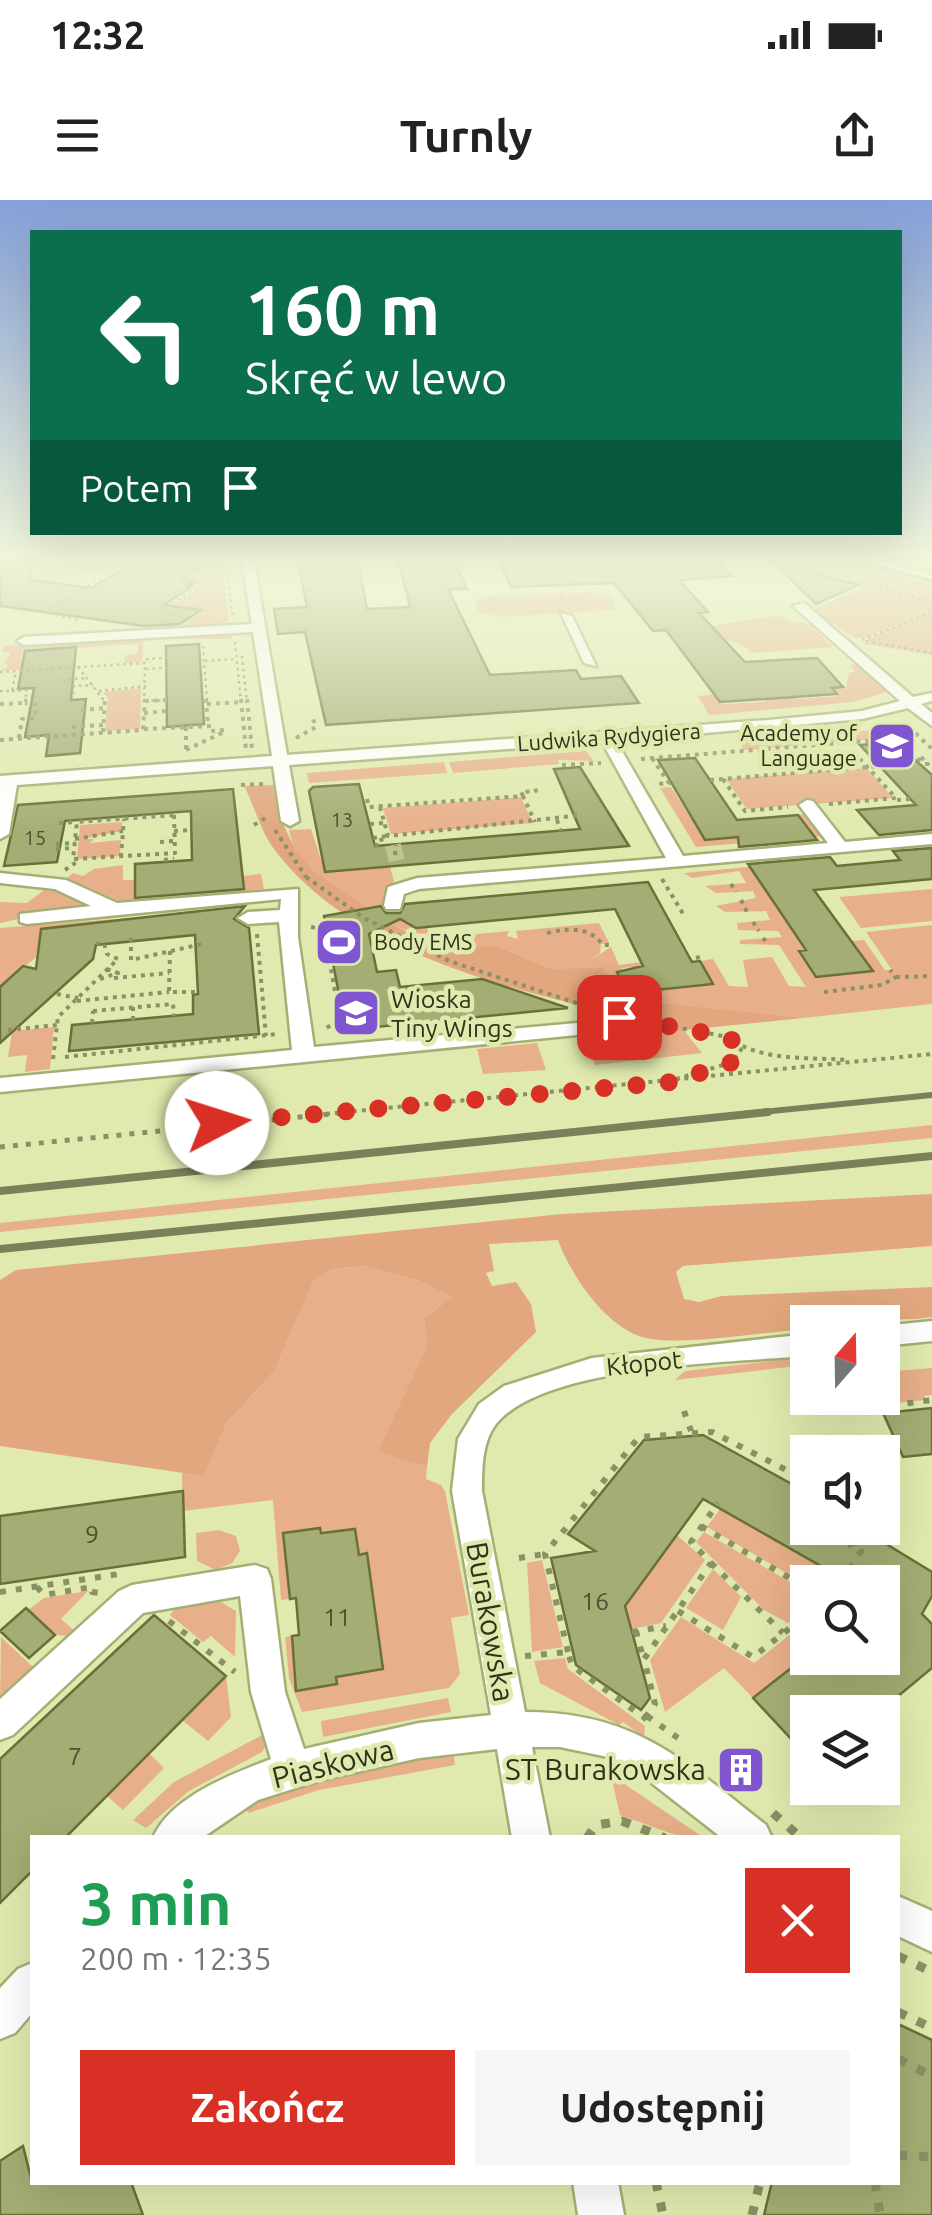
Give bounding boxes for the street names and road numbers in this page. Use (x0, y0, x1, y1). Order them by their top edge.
street label: Ludwika Rydygiera (516, 718, 702, 755)
street label: Kłopot (605, 1345, 683, 1381)
street label: Burakowska (460, 1539, 522, 1704)
street label: Piaskowa (268, 1731, 397, 1795)

